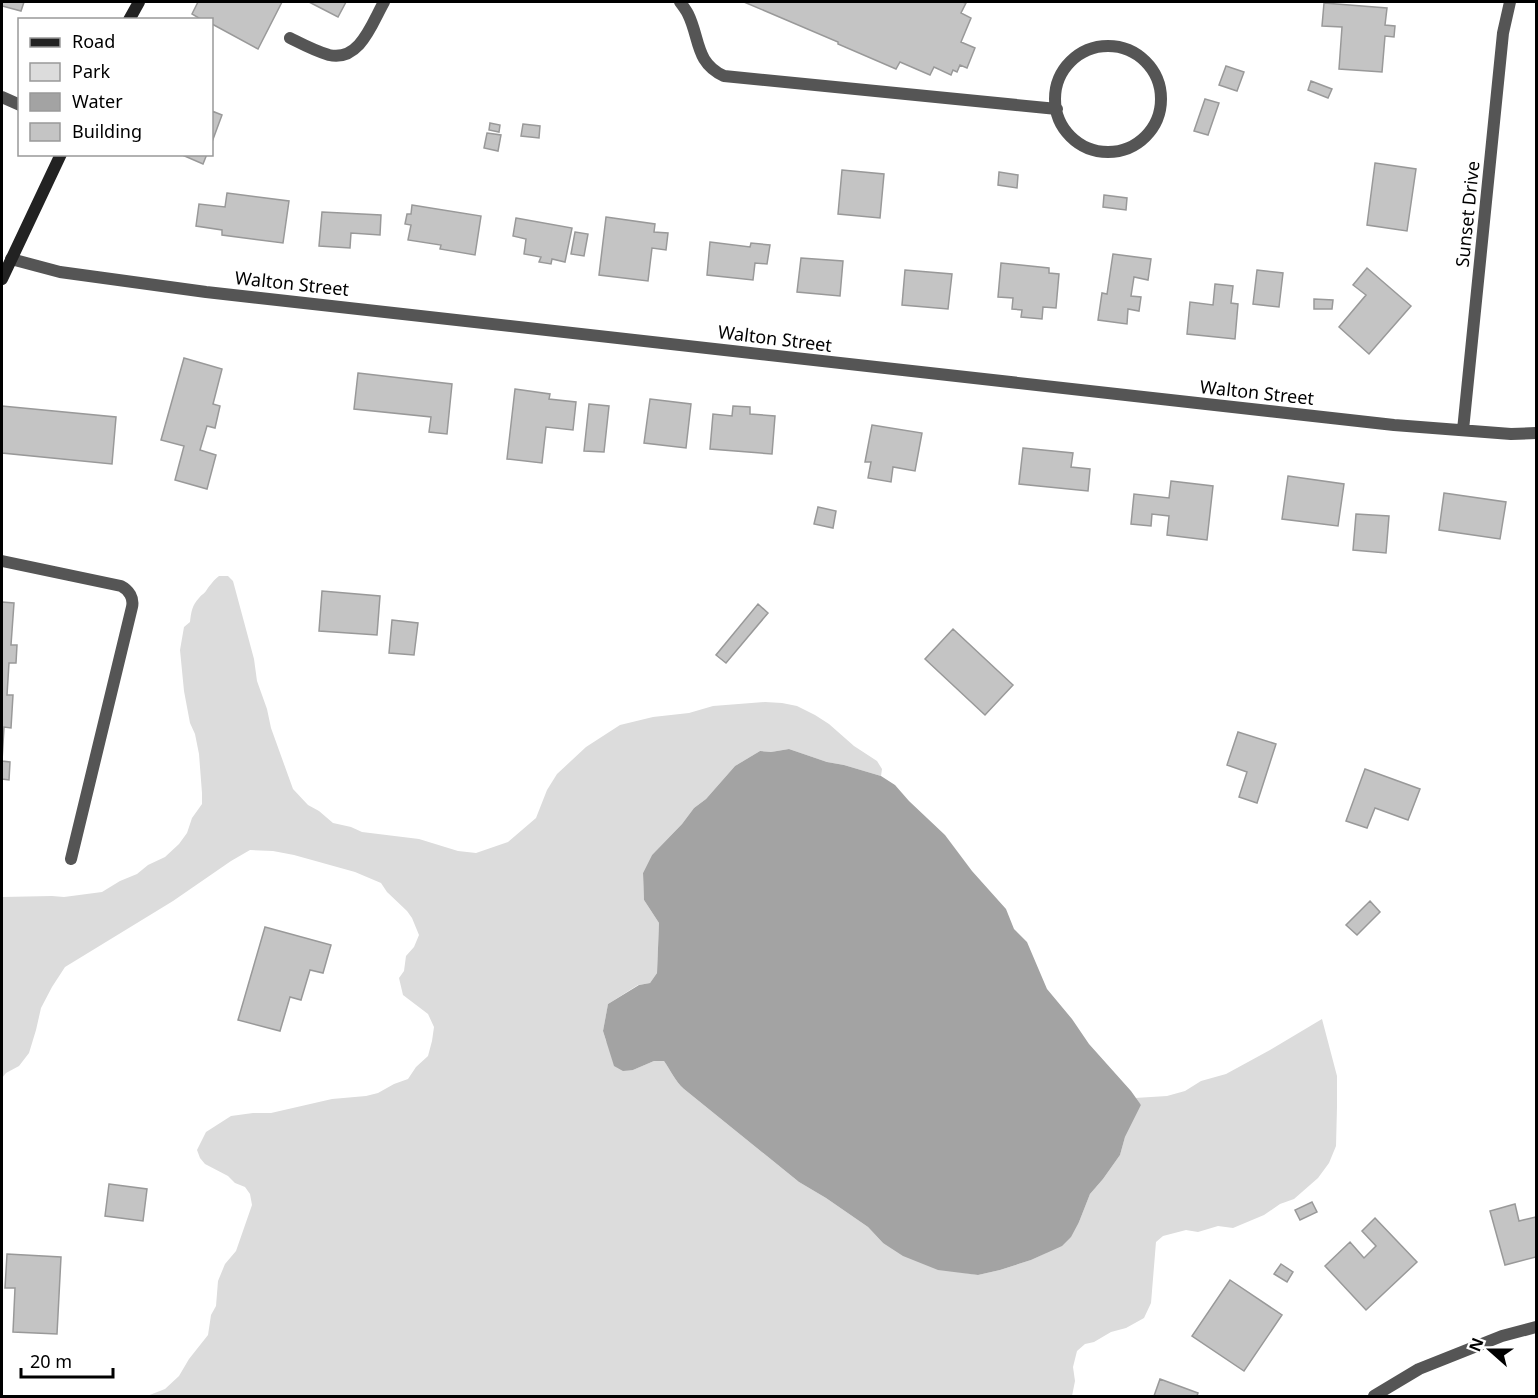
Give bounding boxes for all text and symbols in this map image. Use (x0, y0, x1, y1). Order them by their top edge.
legend (18, 18, 213, 156)
text: Road (72, 29, 115, 53)
text: Park (72, 59, 110, 83)
text: Water (72, 89, 123, 113)
text: Building (72, 119, 142, 143)
street label: Sunset Drive (1449, 160, 1485, 268)
street label: Walton Street (234, 265, 351, 301)
street label: Walton Street (717, 319, 834, 357)
street label: Walton Street (1199, 374, 1316, 410)
north arrow (1460, 1320, 1520, 1380)
text: N (1463, 1335, 1489, 1355)
scale bar (21, 1341, 112, 1379)
text: 20 m (30, 1349, 72, 1373)

